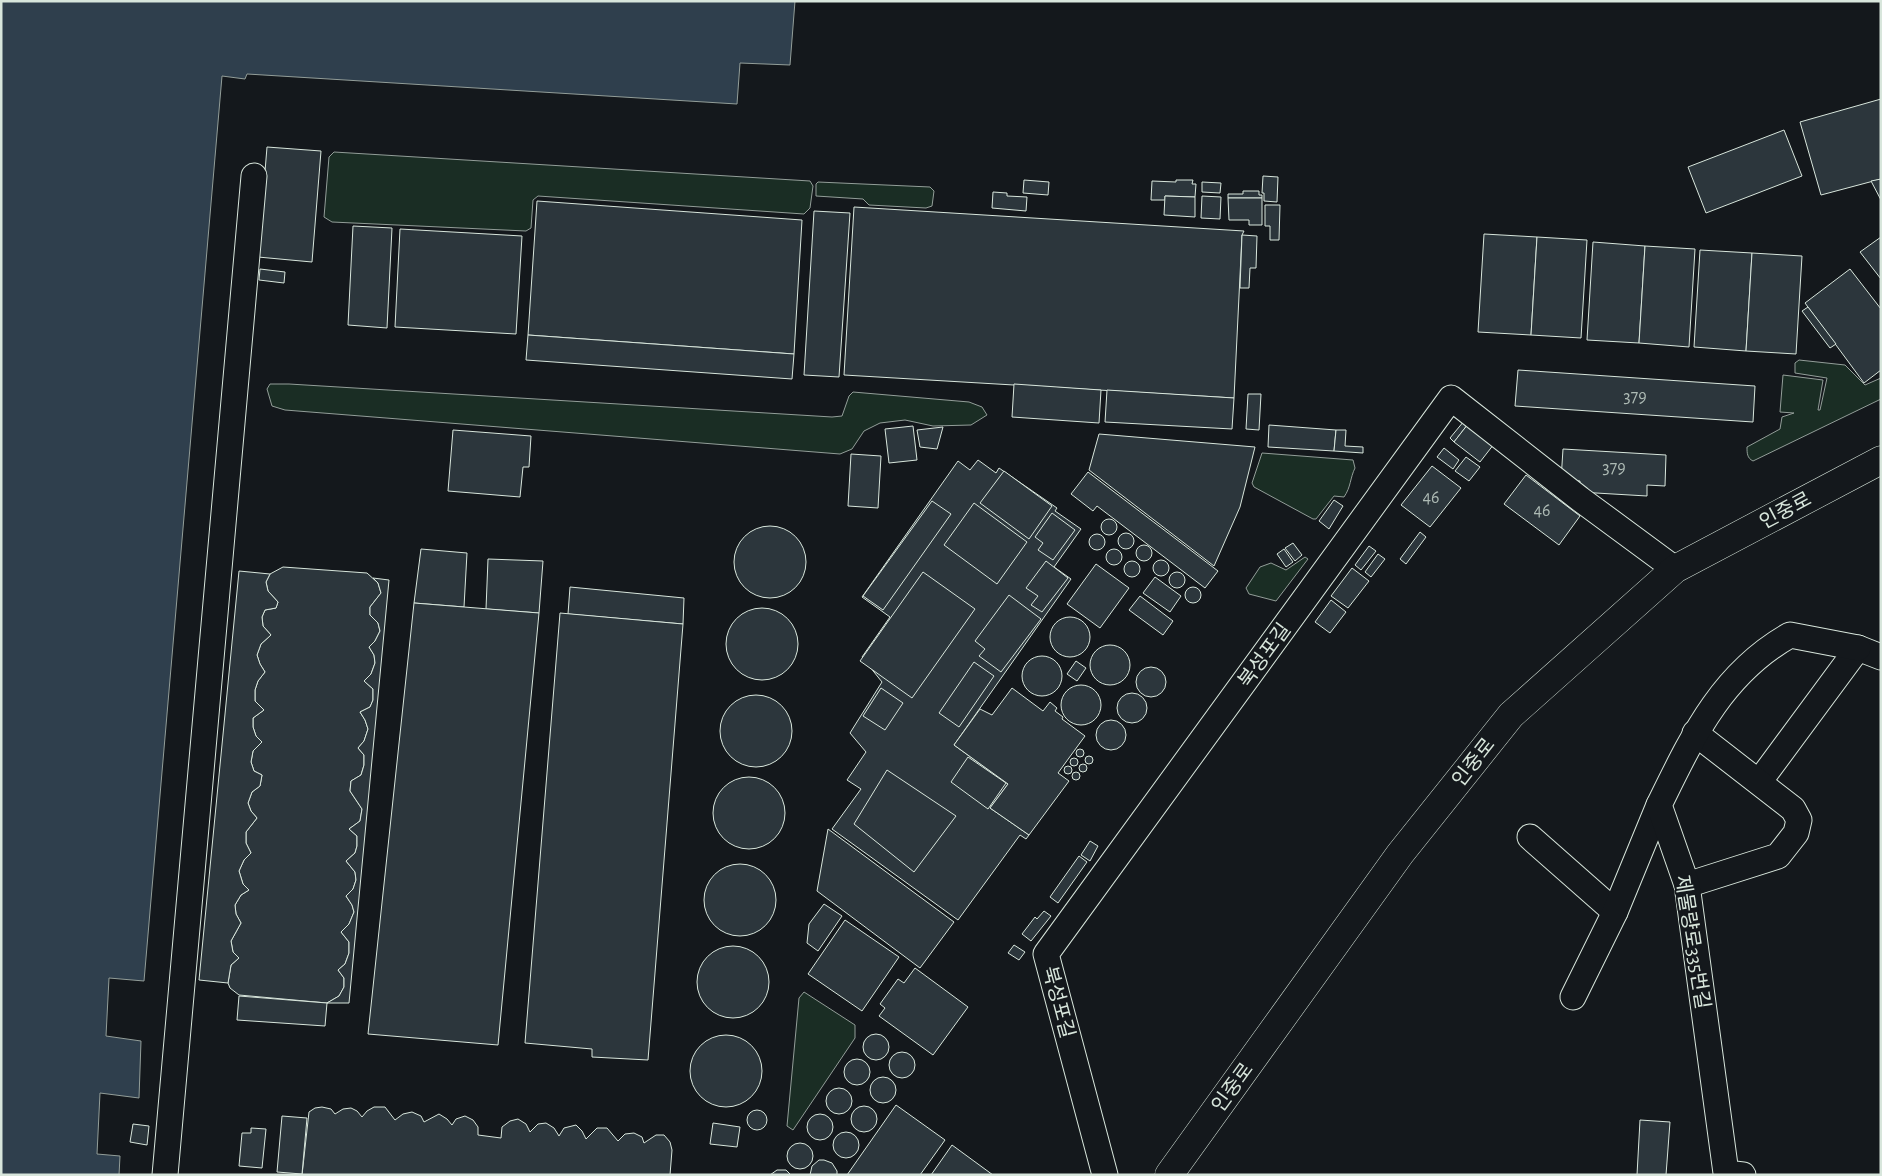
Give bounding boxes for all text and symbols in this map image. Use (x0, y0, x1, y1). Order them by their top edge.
house number: 379 (1623, 388, 1647, 406)
house number: 379 (1602, 459, 1626, 477)
street label: 인중로 (1756, 488, 1815, 533)
house number: 46 (1422, 489, 1440, 507)
house number: 46 (1533, 502, 1551, 520)
street label: 북성포길 (1234, 619, 1295, 691)
street label: 인중로 (1448, 734, 1499, 791)
street label: 제물량로335번길 (1672, 874, 1713, 1011)
street label: 북성포길 (1039, 964, 1078, 1040)
street label: 인중로 (1208, 1059, 1257, 1116)

